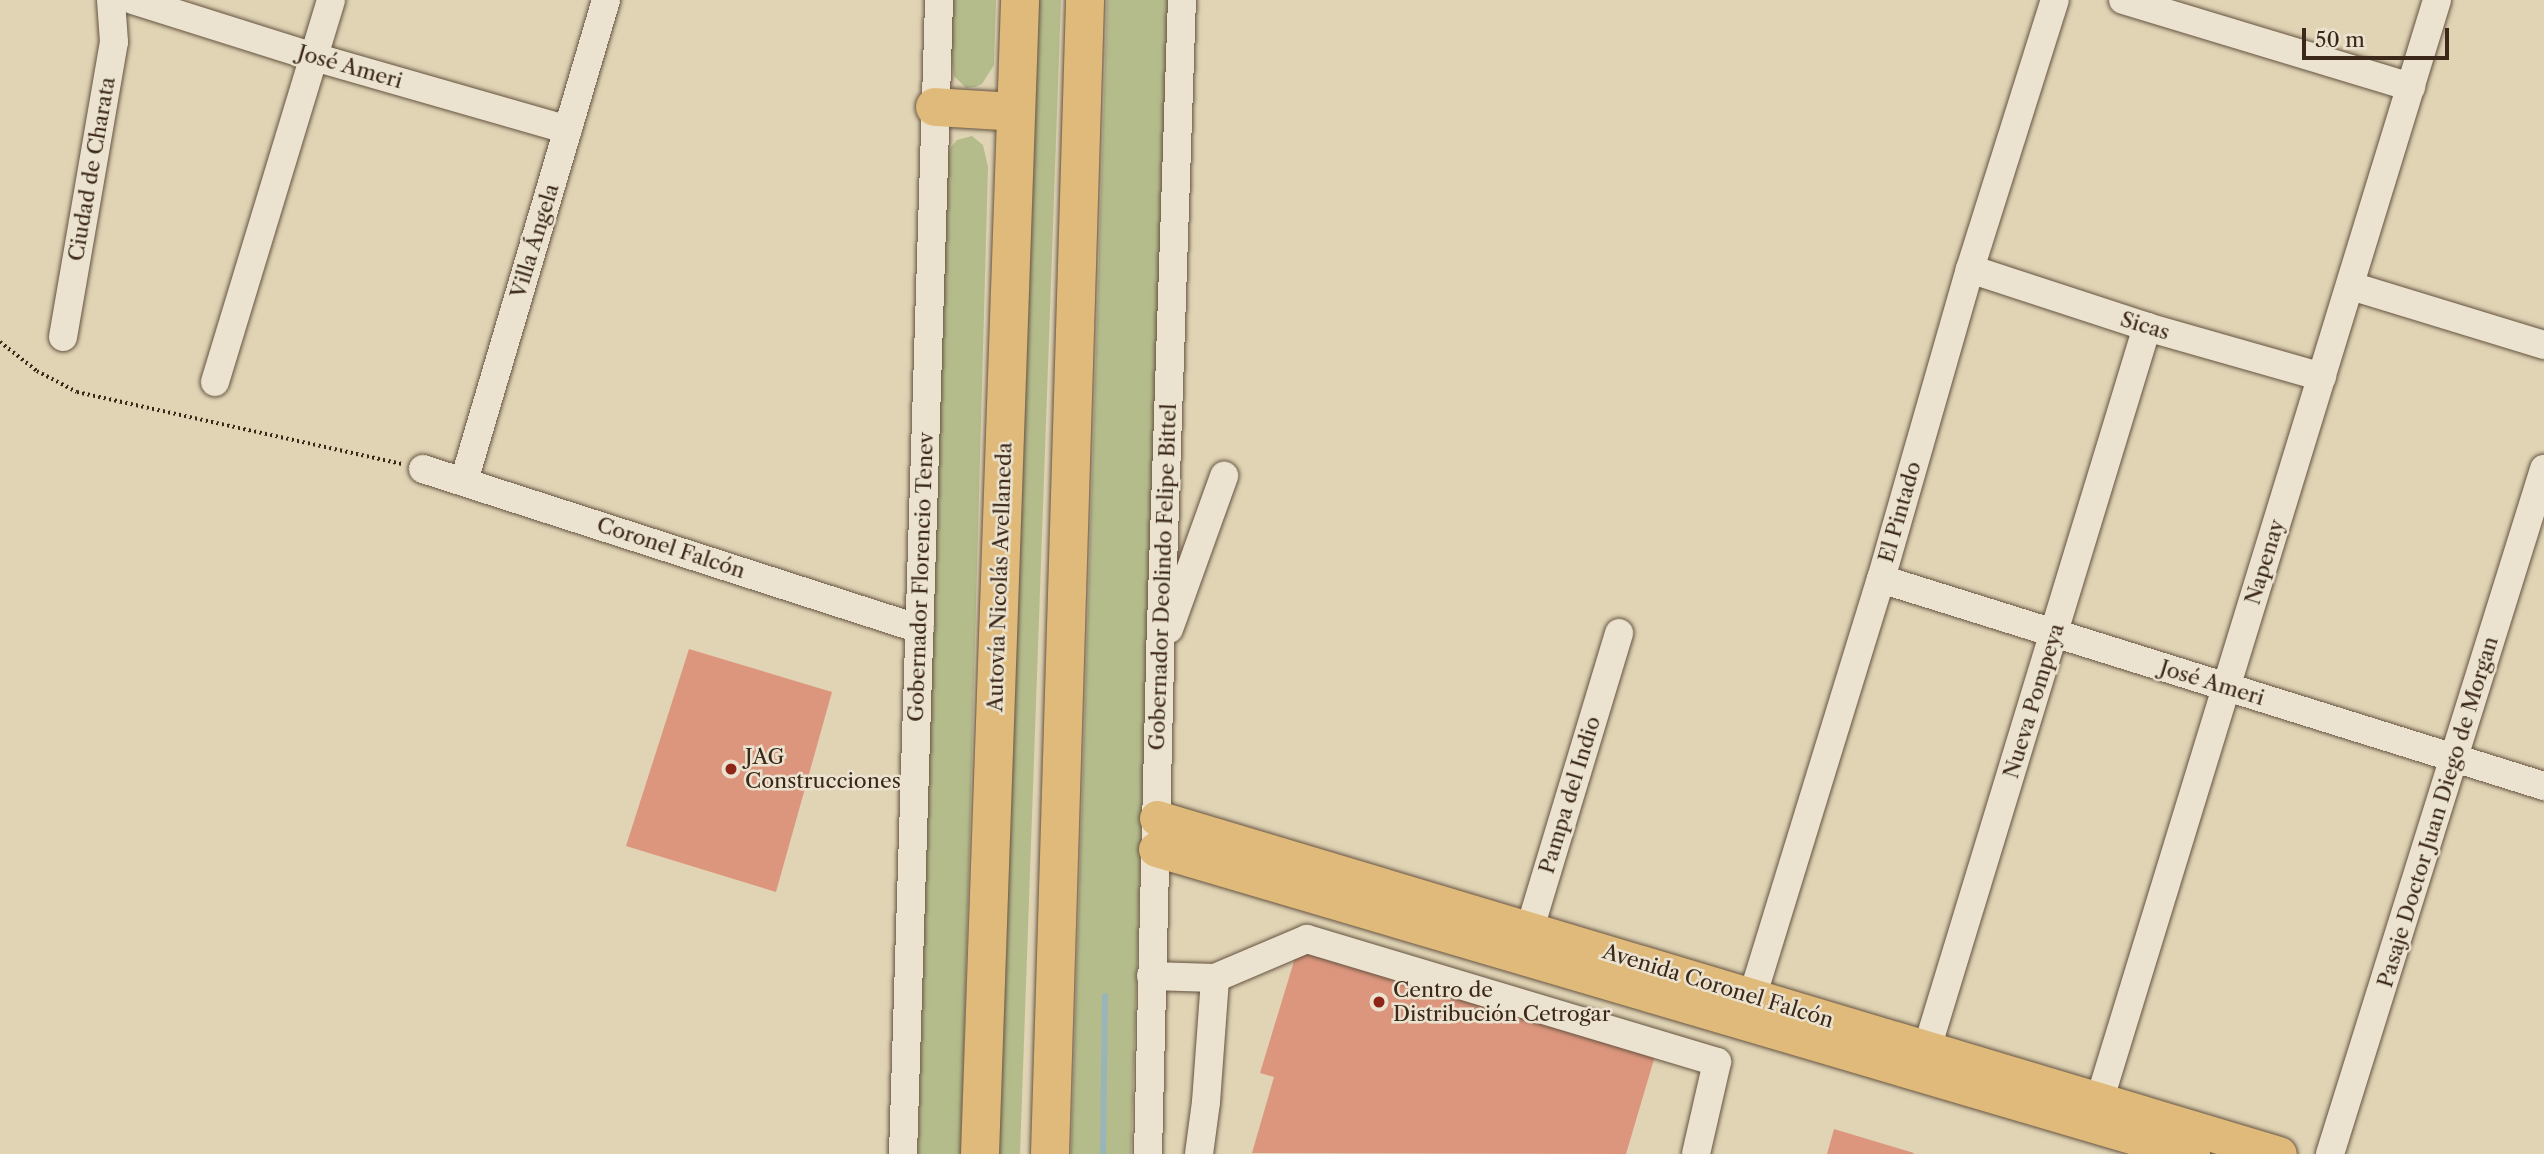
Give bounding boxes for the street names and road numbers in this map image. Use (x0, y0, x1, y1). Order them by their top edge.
street label: José Ameri (294, 40, 406, 94)
street label: Ciudad de Charata (63, 75, 121, 263)
street label: Villa Ángela (505, 180, 565, 302)
street label: Sicas (2117, 307, 2173, 345)
street label: Gobernador Deolindo Felipe Bittel (1144, 403, 1182, 751)
street label: Gobernador Florencio Tenev (903, 431, 939, 723)
street label: Autovía Nicolás Avellaneda (983, 441, 1017, 713)
street label: El Pintado (1874, 459, 1926, 565)
street label: Coronel Falcón (594, 512, 748, 584)
street label: Napenay (2240, 516, 2290, 608)
street label: Nueva Pompeya (1998, 620, 2070, 782)
street label: Pasaje Doctor Juan Diego de Morgan (2372, 633, 2504, 991)
street label: José Ameri (2156, 655, 2268, 711)
street label: Pampa del Indio (1534, 713, 1606, 877)
street label: Avenida Coronel Falcón (1599, 939, 1837, 1033)

